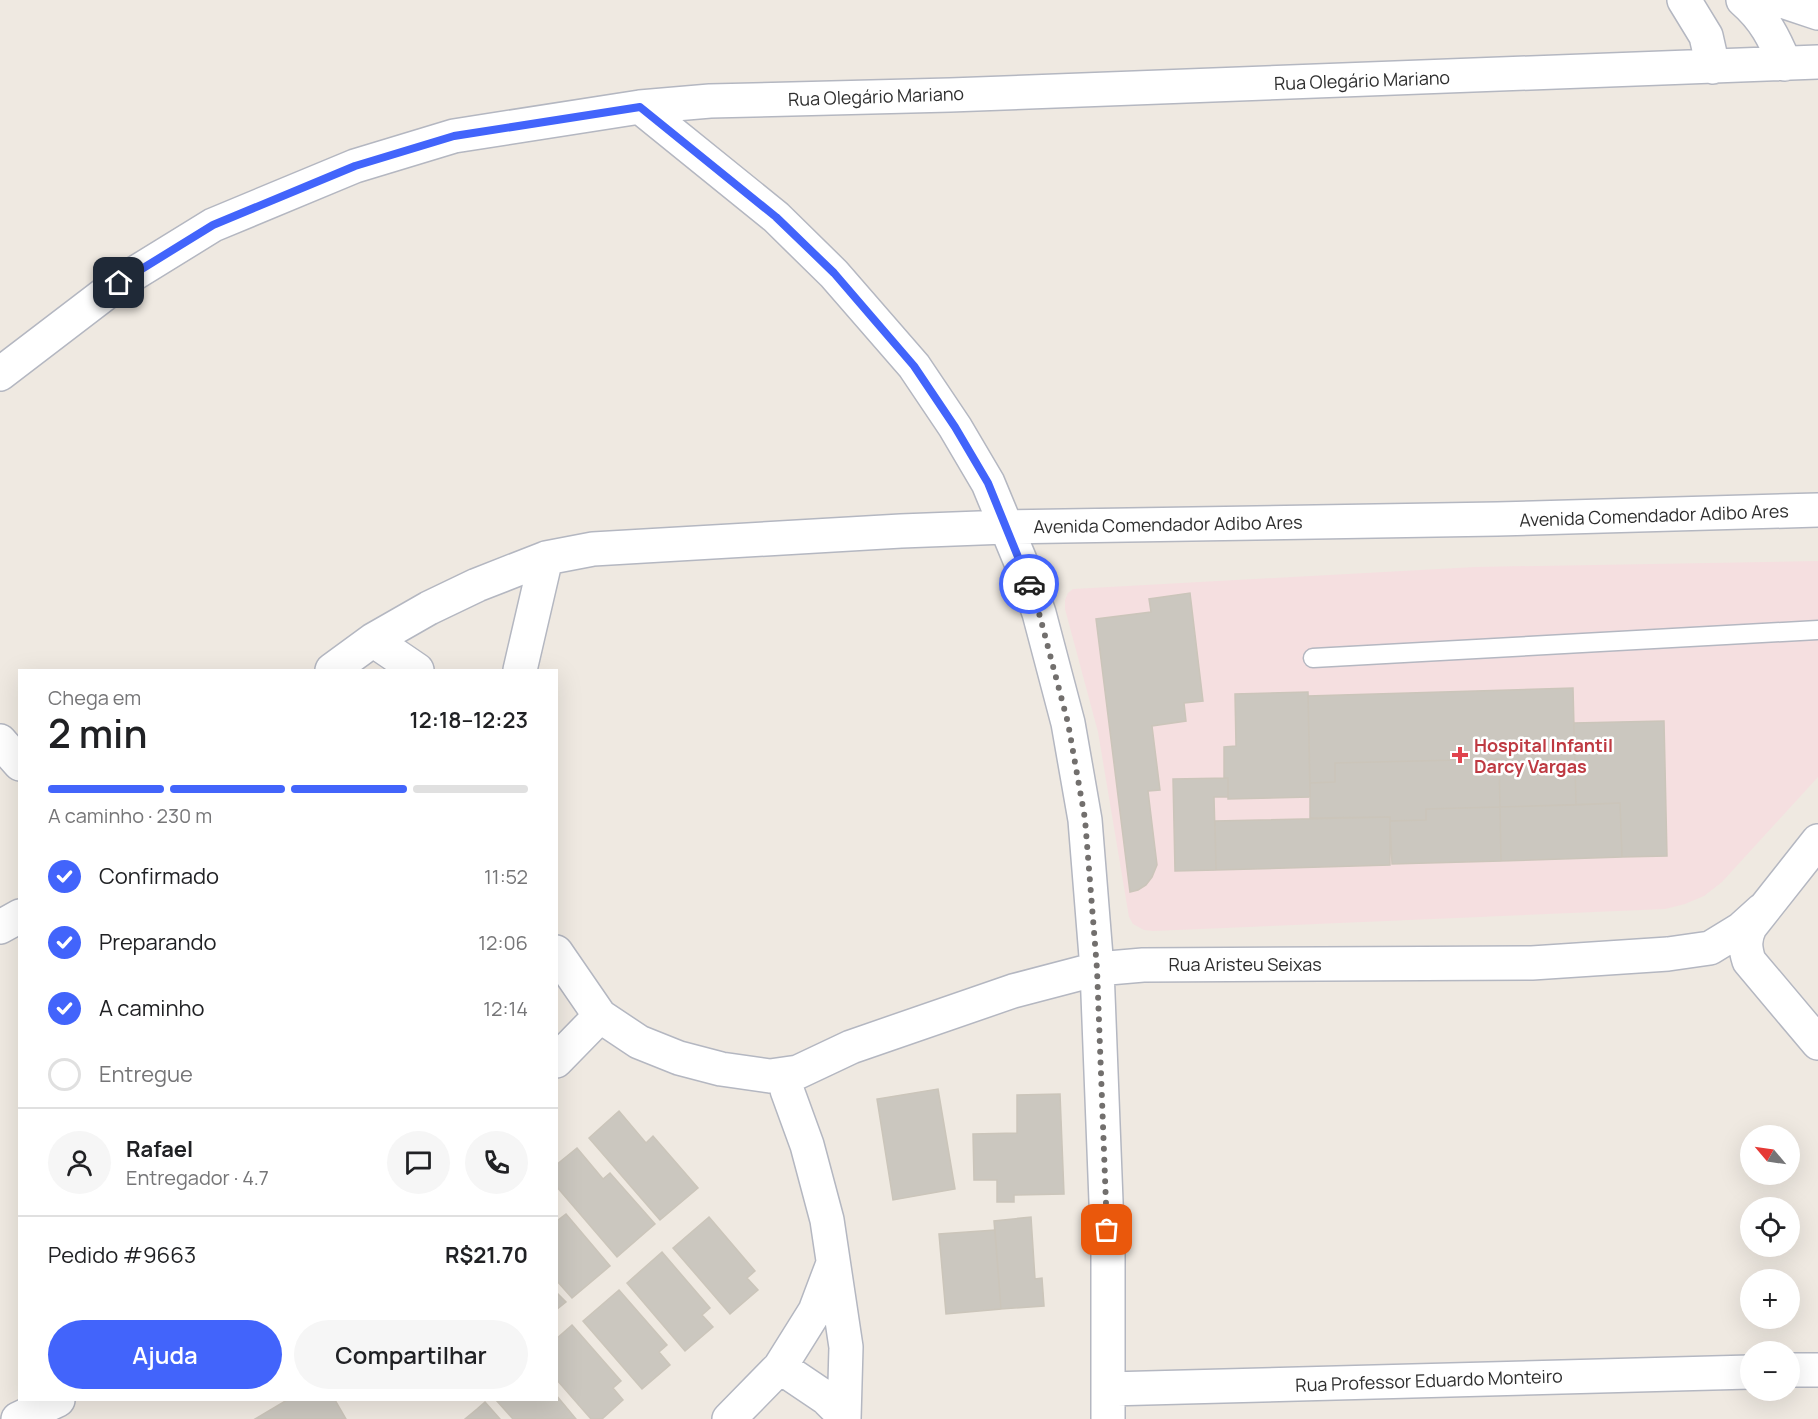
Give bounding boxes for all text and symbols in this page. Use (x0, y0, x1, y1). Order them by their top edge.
street label: Rua Olegário Mariano (1274, 65, 1450, 95)
street label: Rua Olegário Mariano (788, 81, 964, 111)
pin (93, 257, 144, 308)
icon: home (102, 266, 135, 299)
street label: Avenida Comendador Adibo Ares (1519, 498, 1789, 532)
street label: Avenida Comendador Adibo Ares (1033, 510, 1303, 538)
courier (999, 554, 1059, 614)
icon: car (1013, 568, 1046, 601)
text: Chega em (48, 684, 141, 711)
text: 12:18–12:23 (409, 705, 528, 735)
text: 2 min (48, 706, 147, 760)
place label: Hospital Infantil Darcy Vargas (1474, 733, 1613, 778)
marker: Hospital Infantil Darcy Vargas (1451, 746, 1469, 764)
text: A caminho · 230 m (48, 802, 212, 829)
icon: check (48, 860, 81, 893)
text: Confirmado (99, 861, 219, 891)
text: 11:52 (484, 863, 528, 890)
icon: check (48, 926, 81, 959)
text: Preparando (99, 927, 217, 957)
text: 12:06 (478, 929, 528, 956)
street label: Rua Aristeu Seixas (1168, 952, 1322, 976)
icon: check (48, 992, 81, 1025)
text: A caminho (99, 993, 205, 1023)
text: 12:14 (483, 995, 528, 1022)
text: Entregue (99, 1059, 193, 1089)
north arrow (1740, 1125, 1800, 1185)
map controls (1740, 1125, 1800, 1401)
button: person (48, 1131, 111, 1194)
button: chat (387, 1131, 450, 1194)
button: phone (465, 1131, 528, 1194)
text: Rafael (126, 1134, 193, 1164)
text: Entregador · 4.7 (126, 1164, 269, 1191)
button: locate (1740, 1197, 1800, 1257)
pin (1081, 1204, 1132, 1255)
icon: bag (1090, 1213, 1123, 1246)
text: Pedido #9663 (48, 1240, 196, 1270)
text: R$21.70 (445, 1240, 528, 1270)
button: + (1740, 1269, 1800, 1329)
button: Ajuda (48, 1320, 282, 1389)
button: Compartilhar (294, 1320, 528, 1389)
button: − (1740, 1341, 1800, 1401)
street label: Rua Professor Eduardo Monteiro (1295, 1363, 1563, 1397)

